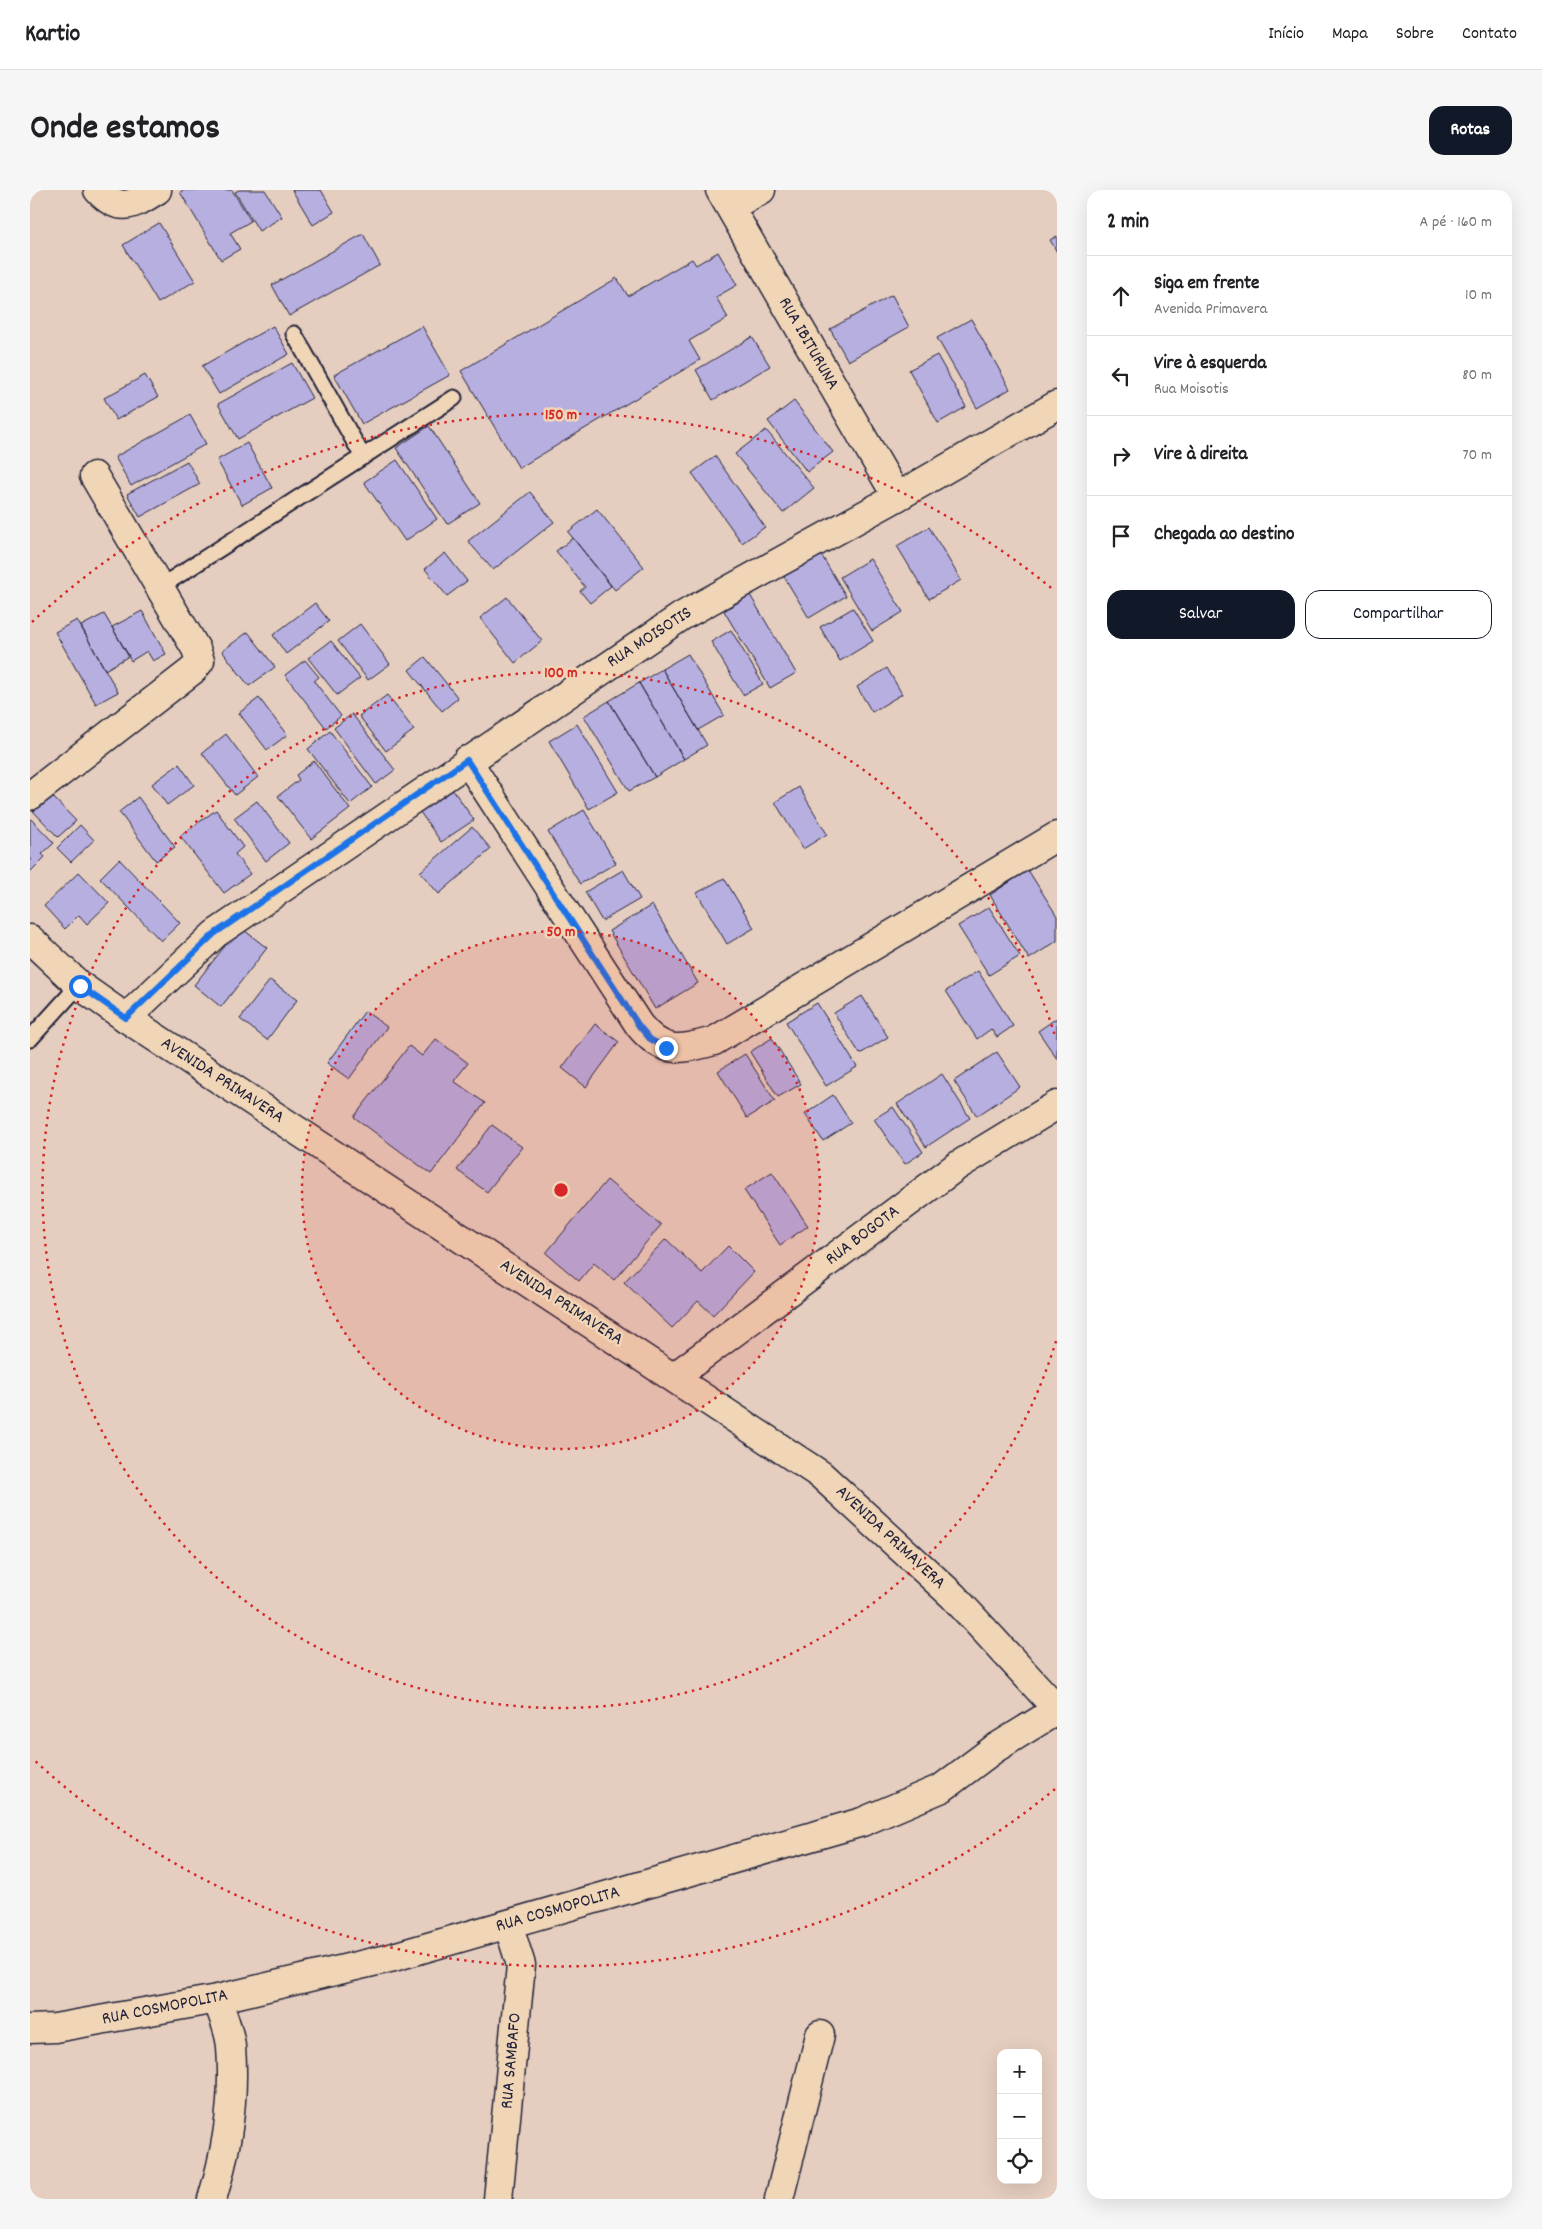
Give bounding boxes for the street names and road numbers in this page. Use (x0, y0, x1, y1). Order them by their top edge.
street label: RUA IBITURUNA (771, 293, 845, 395)
street label: RUA MOISOTIS (603, 601, 697, 675)
street label: AVENIDA PRIMAVERA (155, 1032, 289, 1130)
street label: RUA BOGOTA (821, 1200, 905, 1272)
street label: AVENIDA PRIMAVERA (494, 1254, 628, 1352)
street label: AVENIDA PRIMAVERA (829, 1480, 951, 1596)
street label: RUA COSMOPOLITA (493, 1880, 623, 1940)
street label: RUA COSMOPOLITA (100, 1983, 230, 2032)
street label: RUA SAMBAFO (495, 2012, 529, 2110)

